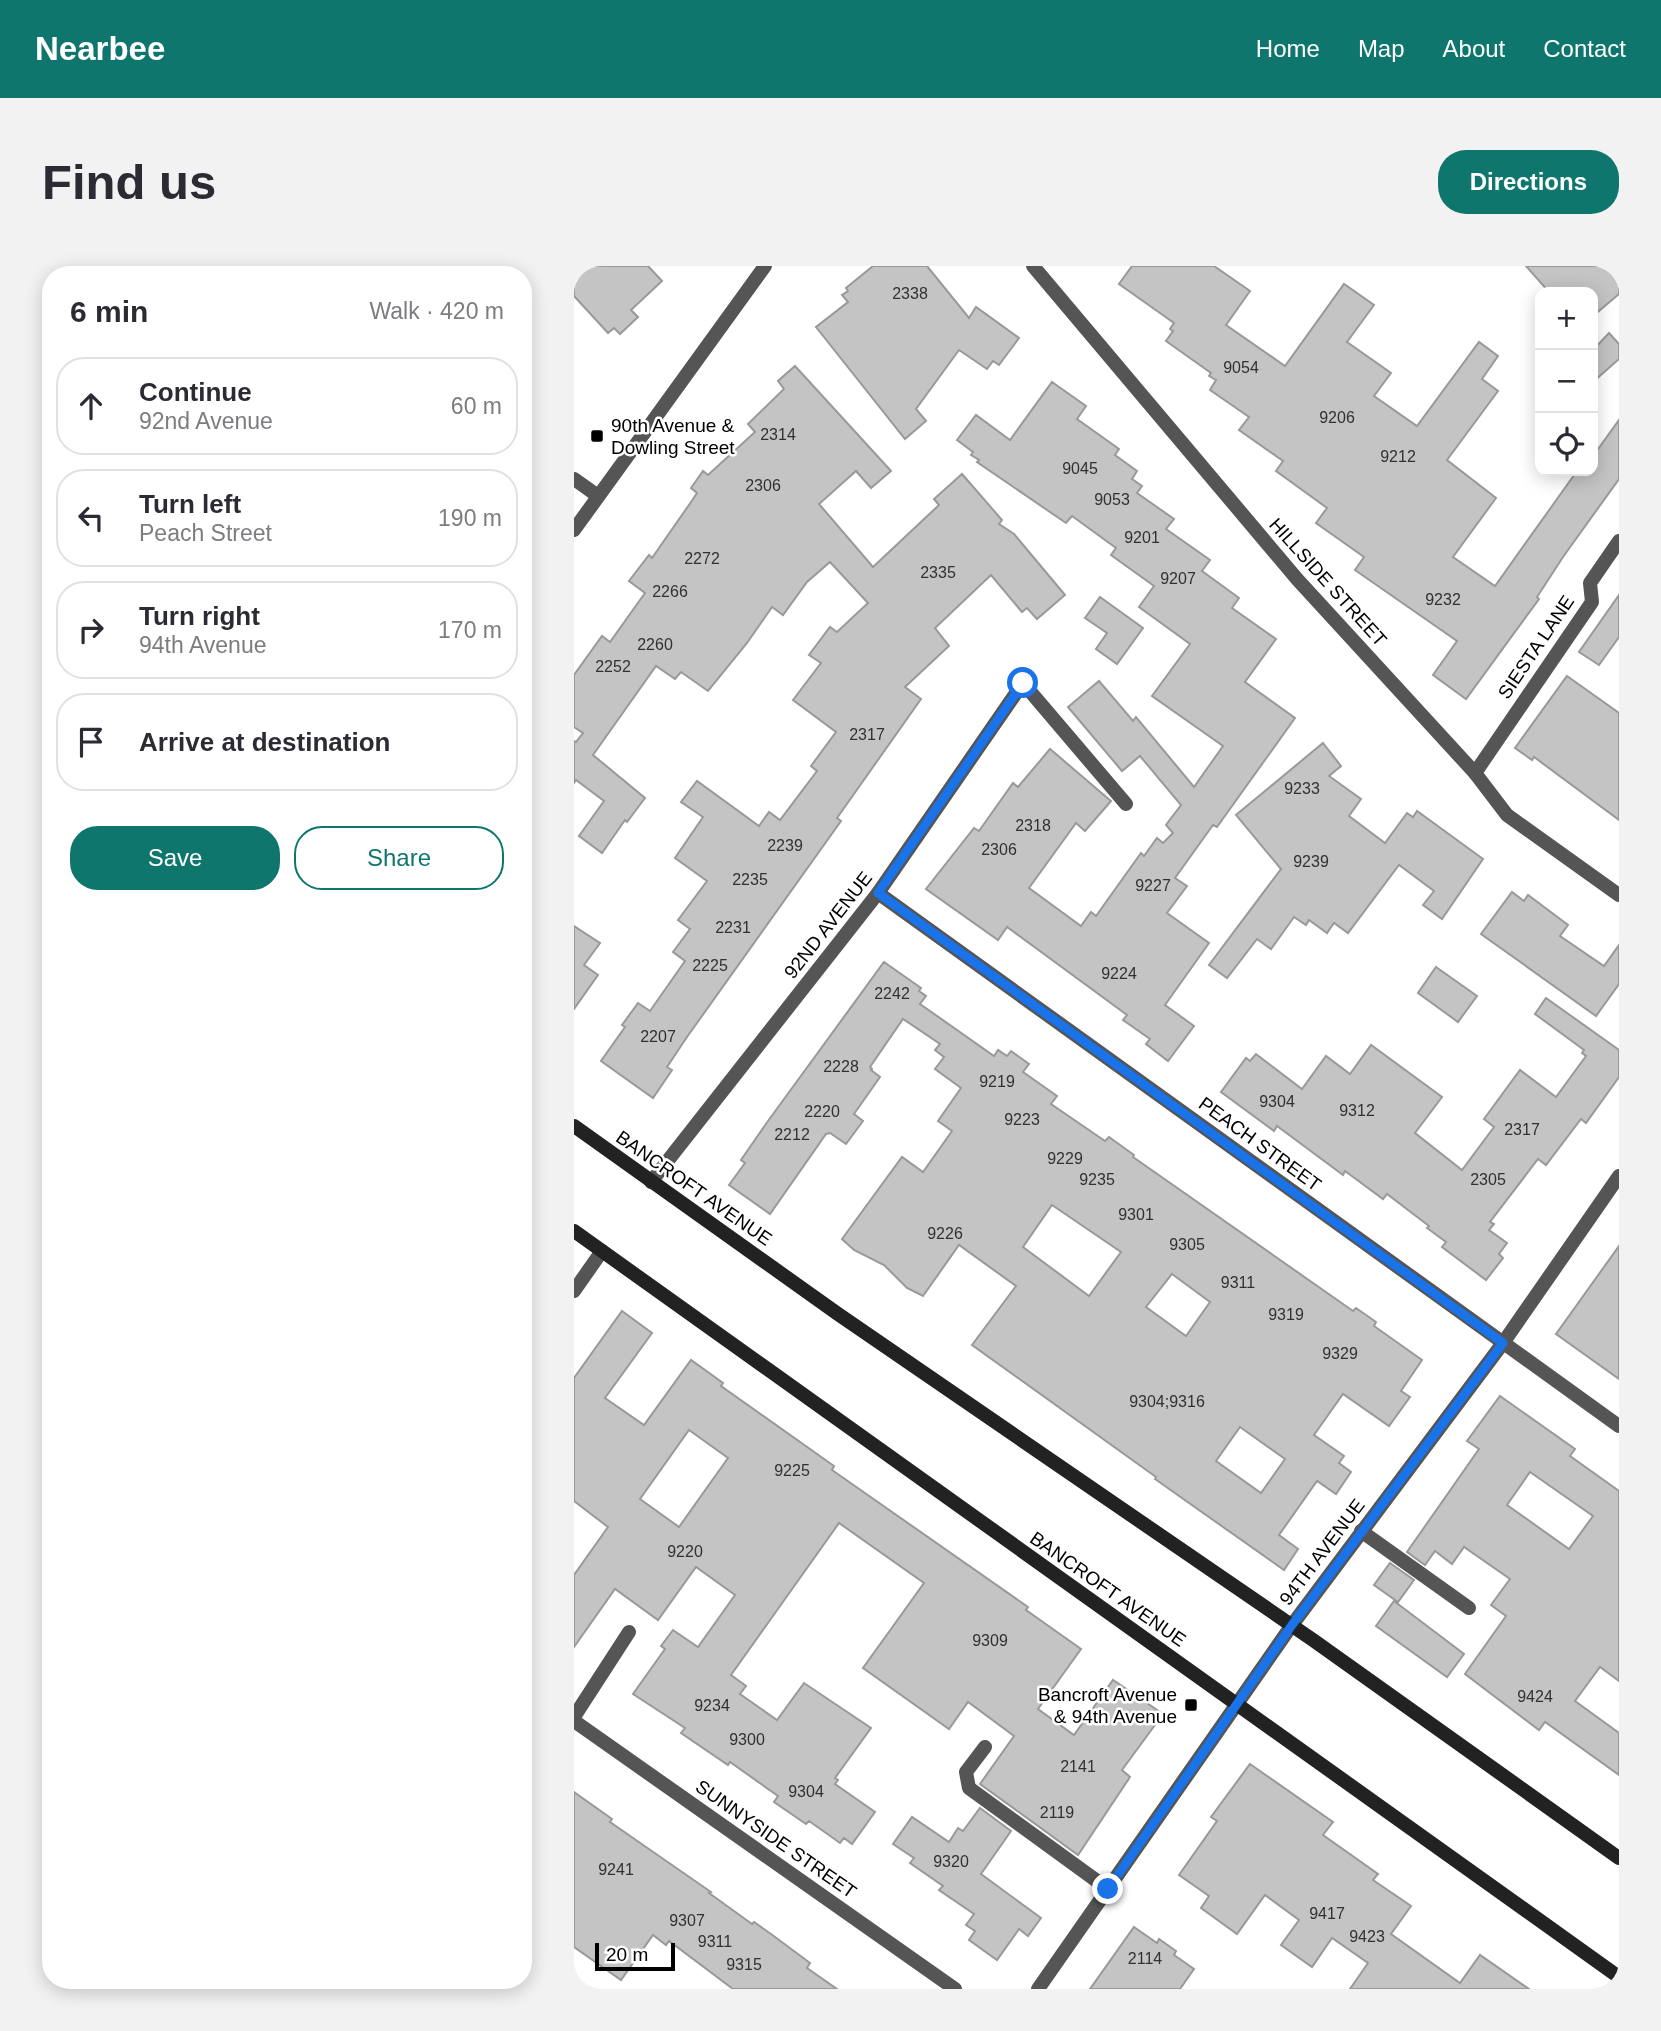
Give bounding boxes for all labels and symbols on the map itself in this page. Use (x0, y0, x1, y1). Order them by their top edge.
house number: 2338 (892, 285, 928, 302)
house number: 9054 (1223, 359, 1259, 376)
house number: 9206 (1319, 409, 1355, 426)
place label: 90th Avenue & Dowling Street (611, 415, 735, 458)
house number: 2314 (760, 426, 796, 443)
marker: 90th Avenue & Dowling Street (589, 428, 605, 444)
house number: 9212 (1380, 448, 1416, 465)
house number: 9045 (1062, 460, 1098, 477)
house number: 2306 (745, 477, 781, 494)
house number: 9053 (1094, 491, 1130, 508)
street label: HILLSIDE STREET (1265, 514, 1391, 651)
house number: 9201 (1124, 529, 1160, 546)
house number: 2272 (684, 550, 720, 567)
house number: 2335 (920, 564, 956, 581)
house number: 9207 (1160, 570, 1196, 587)
house number: 2266 (652, 583, 688, 600)
house number: 9232 (1425, 591, 1461, 608)
street label: SIESTA LANE (1494, 591, 1578, 703)
house number: 2260 (637, 636, 673, 653)
house number: 2252 (595, 658, 631, 675)
route start (1007, 667, 1038, 698)
house number: 2317 (849, 726, 885, 743)
house number: 9233 (1284, 780, 1320, 797)
house number: 2318 (1015, 817, 1051, 834)
house number: 2239 (767, 837, 803, 854)
house number: 2306 (981, 841, 1017, 858)
house number: 9239 (1293, 853, 1329, 870)
street label: 92ND AVENUE (780, 867, 876, 983)
house number: 2235 (732, 871, 768, 888)
house number: 9227 (1135, 877, 1171, 894)
house number: 2231 (715, 919, 751, 936)
house number: 2225 (692, 957, 728, 974)
house number: 9224 (1101, 965, 1137, 982)
house number: 2242 (874, 985, 910, 1002)
house number: 2207 (640, 1028, 676, 1045)
house number: 2228 (823, 1058, 859, 1075)
house number: 9219 (979, 1073, 1015, 1090)
street label: PEACH STREET (1195, 1093, 1325, 1196)
house number: 9304 (1259, 1093, 1295, 1110)
house number: 9312 (1339, 1102, 1375, 1119)
house number: 2220 (804, 1103, 840, 1120)
house number: 9223 (1004, 1111, 1040, 1128)
house number: 2317 (1504, 1121, 1540, 1138)
street label: BANCROFT AVENUE (612, 1126, 776, 1250)
house number: 2212 (774, 1126, 810, 1143)
house number: 9229 (1047, 1150, 1083, 1167)
house number: 9235 (1079, 1171, 1115, 1188)
house number: 2305 (1470, 1171, 1506, 1188)
house number: 9301 (1118, 1206, 1154, 1223)
house number: 9226 (927, 1225, 963, 1242)
house number: 9305 (1169, 1236, 1205, 1253)
house number: 9311 (1221, 1274, 1255, 1291)
house number: 9319 (1268, 1306, 1304, 1323)
house number: 9329 (1322, 1345, 1358, 1362)
house number: 9304;9316 (1129, 1393, 1205, 1410)
house number: 9225 (774, 1462, 810, 1479)
street label: 94TH AVENUE (1275, 1495, 1369, 1609)
street label: BANCROFT AVENUE (1026, 1527, 1190, 1651)
house number: 9220 (667, 1543, 703, 1560)
house number: 9309 (972, 1632, 1008, 1649)
place label: Bancroft Avenue & 94th Avenue (1038, 1684, 1177, 1727)
house number: 9424 (1517, 1688, 1553, 1705)
house number: 9234 (694, 1697, 730, 1714)
marker: Bancroft Avenue & 94th Avenue (1183, 1697, 1199, 1713)
house number: 9300 (729, 1731, 765, 1748)
house number: 2141 (1060, 1758, 1096, 1775)
street label: SUNNYSIDE STREET (692, 1776, 861, 1903)
house number: 9304 (788, 1783, 824, 1800)
house number: 2119 (1040, 1804, 1074, 1821)
house number: 9320 (933, 1853, 969, 1870)
house number: 9241 (598, 1861, 634, 1878)
route end (1092, 1873, 1123, 1904)
house number: 9417 (1309, 1905, 1345, 1922)
house number: 9307 (669, 1912, 705, 1929)
house number: 9423 (1349, 1928, 1385, 1945)
house number: 9311 (698, 1933, 732, 1950)
scale bar (595, 1940, 676, 1972)
house number: 2114 (1128, 1950, 1162, 1967)
house number: 9315 (726, 1956, 762, 1973)

